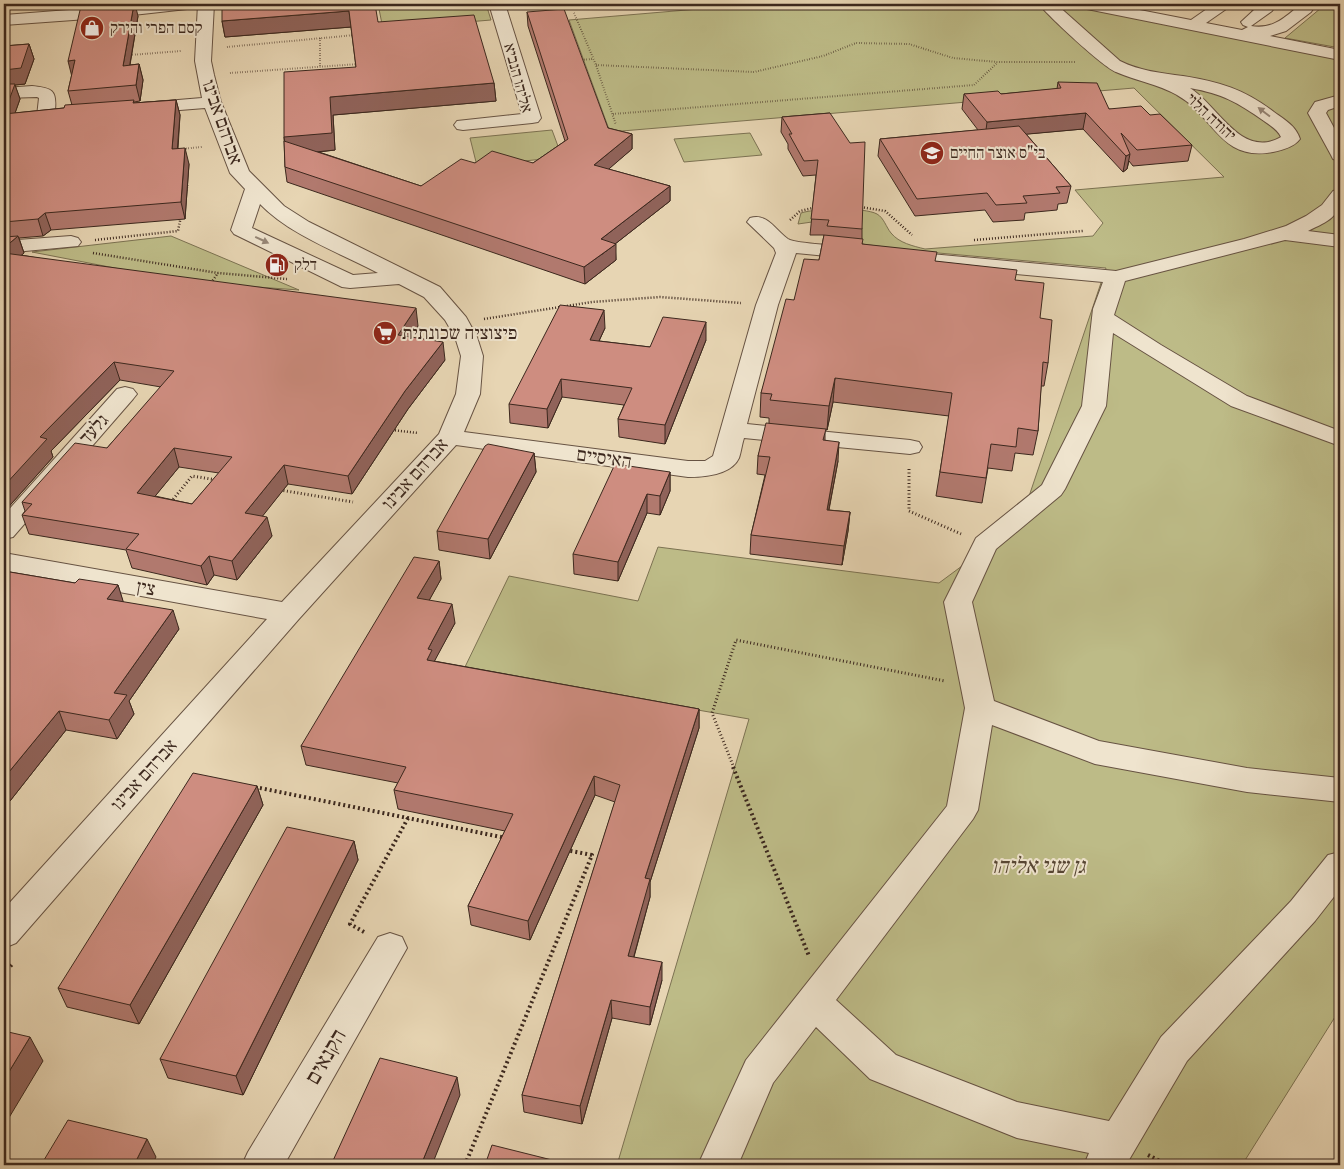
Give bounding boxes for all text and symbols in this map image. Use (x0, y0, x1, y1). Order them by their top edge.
shop icon: קסם הפרי והירק (79, 15, 105, 41)
place label: קסם הפרי והירק (110, 18, 203, 38)
street label: אליהו הנביא (499, 41, 537, 115)
street label: אברהם אבינו (196, 76, 248, 168)
street label: יהודה הלוי (1182, 89, 1240, 145)
one-way arrow (1258, 107, 1271, 118)
school or university icon: בי"ס אוצר החיים (919, 140, 945, 166)
place label: בי"ס אוצר החיים (950, 143, 1046, 163)
one-way arrow (254, 235, 269, 244)
fuel station icon: דלק (264, 252, 290, 278)
place label: דלק (294, 255, 317, 275)
supermarket icon: פיצוציה שכונתית (372, 320, 398, 346)
place label: פיצוציה שכונתית (402, 321, 517, 345)
street label: גלעד (74, 409, 114, 449)
street label: אברהם אבינו (376, 433, 454, 515)
street label: האיסיים (575, 442, 633, 474)
street label: צין (135, 575, 157, 601)
street label: אברהם אבינו (105, 734, 183, 816)
park label: גן שני אליהו (991, 853, 1087, 880)
street label: הקנאים (299, 1024, 353, 1090)

